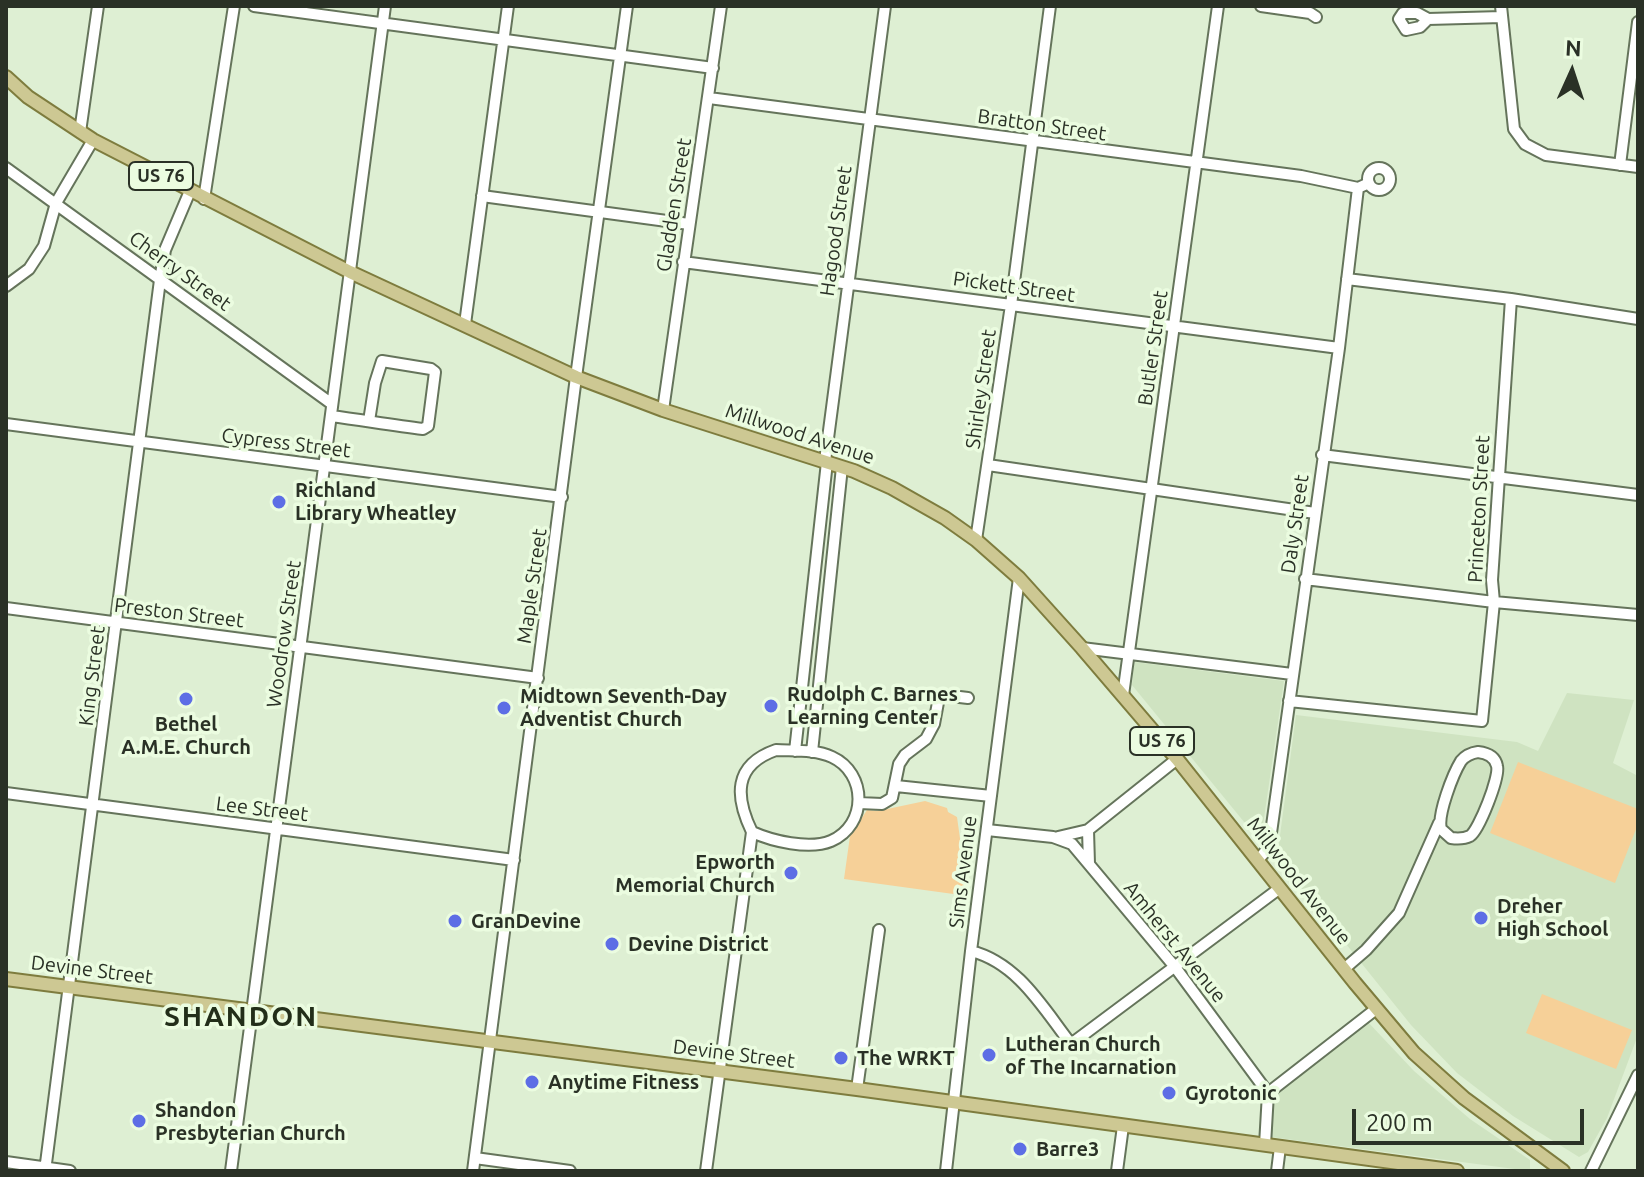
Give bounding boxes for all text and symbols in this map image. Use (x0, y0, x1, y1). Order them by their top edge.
north arrow (1532, 32, 1612, 112)
text: N (1564, 35, 1582, 60)
street label: Bratton Street (976, 104, 1108, 146)
street label: Gladden Street (652, 136, 696, 274)
road number: US 76 (129, 162, 193, 190)
street label: Hagood Street (815, 164, 857, 298)
street label: Cherry Street (124, 226, 236, 316)
street label: Pickett Street (951, 267, 1077, 307)
street label: Butler Street (1133, 289, 1173, 407)
street label: Shirley Street (961, 328, 1001, 450)
street label: Millwood Avenue (722, 399, 878, 469)
street label: Cypress Street (220, 423, 352, 463)
street label: Princeton Street (1463, 435, 1495, 583)
street label: Daly Street (1276, 473, 1314, 575)
place label: Richland Library Wheatley (295, 478, 456, 525)
marker: Richland Library Wheatley (270, 493, 288, 511)
street label: Maple Street (512, 527, 552, 645)
street label: Woodrow Street (262, 559, 306, 709)
street label: Preston Street (113, 593, 245, 633)
street label: King Street (74, 625, 110, 727)
place label: Rudolph C. Barnes Learning Center (787, 682, 958, 729)
place label: Midtown Seventh-Day Adventist Church (520, 684, 727, 731)
marker: Bethel A.M.E. Church (177, 690, 195, 708)
marker: Rudolph C. Barnes Learning Center (762, 697, 780, 715)
marker: Midtown Seventh-Day Adventist Church (495, 699, 513, 717)
place label: Bethel A.M.E. Church (121, 712, 251, 759)
road number: US 76 (1130, 727, 1194, 755)
street label: Lee Street (215, 791, 309, 827)
street label: Millwood Avenue (1242, 812, 1356, 950)
street label: Sims Avenue (944, 814, 982, 930)
place label: Epworth Memorial Church (615, 850, 775, 897)
marker: Epworth Memorial Church (782, 864, 800, 882)
street label: Amherst Avenue (1119, 877, 1231, 1007)
place label: Dreher High School (1497, 894, 1608, 941)
place label: GranDevine (471, 909, 581, 933)
marker: Dreher High School (1472, 909, 1490, 927)
marker: GranDevine (446, 912, 464, 930)
place label: Devine District (628, 932, 769, 956)
marker: Devine District (603, 935, 621, 953)
street label: Devine Street (30, 951, 154, 989)
district label: SHANDON (164, 1000, 318, 1034)
place label: Lutheran Church of The Incarnation (1005, 1032, 1177, 1079)
street label: Devine Street (672, 1035, 796, 1073)
place label: The WRKT (857, 1046, 955, 1070)
marker: Lutheran Church of The Incarnation (980, 1046, 998, 1064)
marker: The WRKT (832, 1049, 850, 1067)
place label: Anytime Fitness (548, 1070, 699, 1094)
marker: Anytime Fitness (523, 1073, 541, 1091)
place label: Gyrotonic (1185, 1081, 1277, 1105)
marker: Gyrotonic (1160, 1084, 1178, 1102)
scale bar (1356, 1093, 1588, 1143)
place label: Shandon Presbyterian Church (155, 1098, 346, 1145)
text: 200 m (1366, 1109, 1433, 1136)
marker: Shandon Presbyterian Church (130, 1112, 148, 1130)
place label: Barre3 (1036, 1137, 1099, 1161)
marker: Barre3 (1011, 1140, 1029, 1158)

